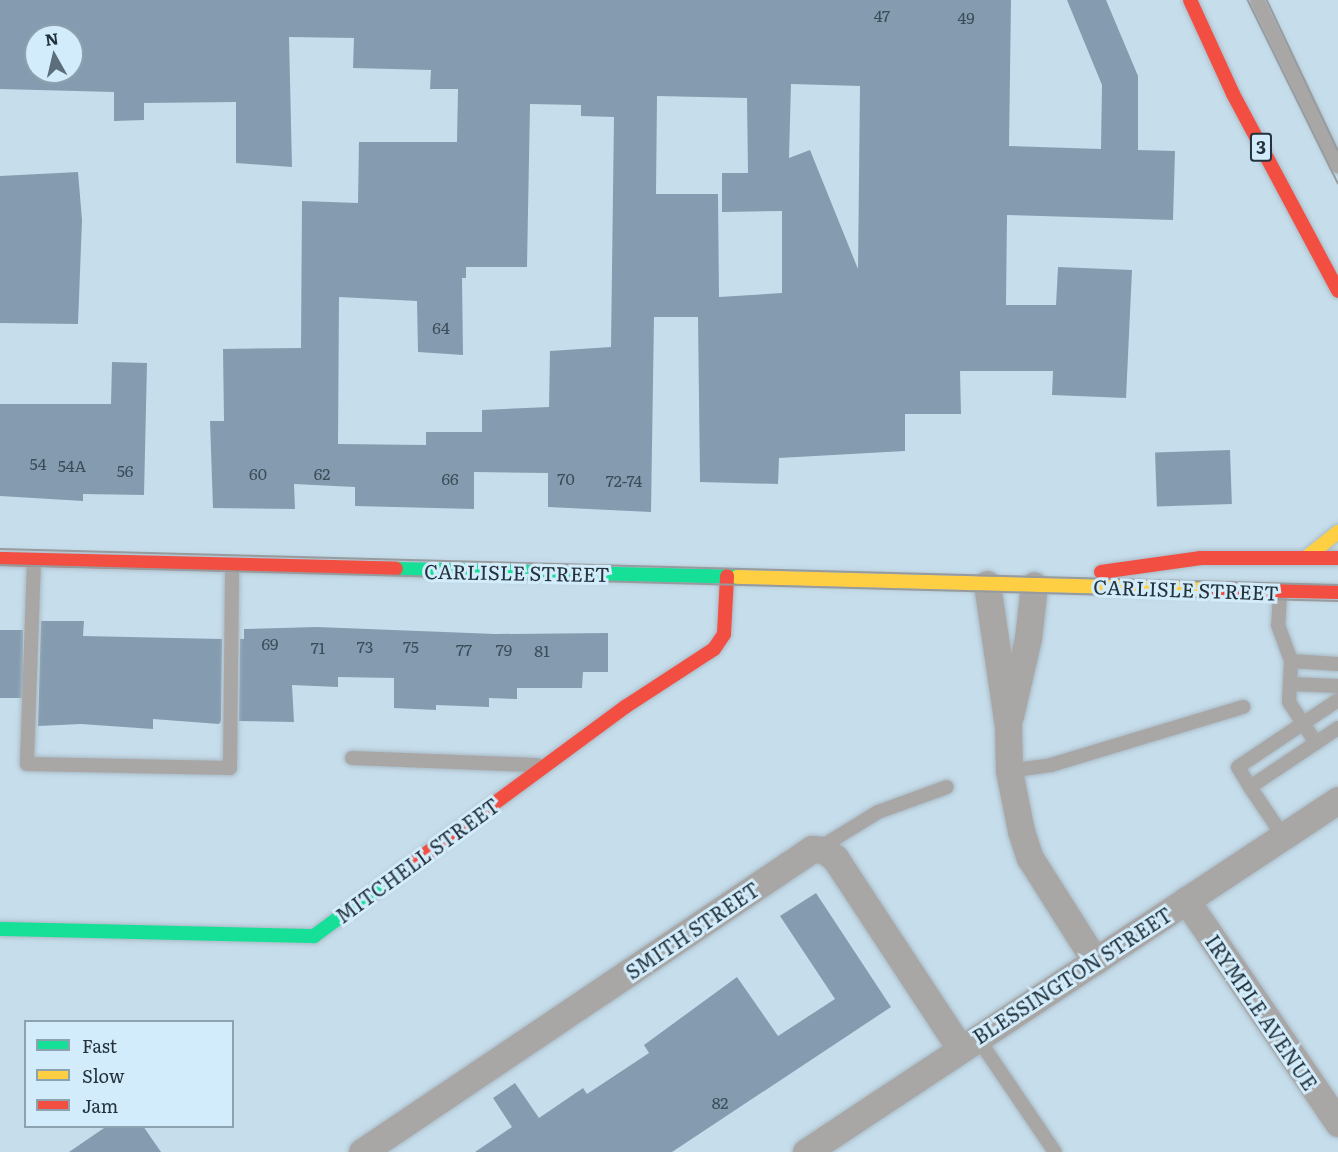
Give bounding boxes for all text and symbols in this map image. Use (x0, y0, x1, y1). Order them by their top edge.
house number: 47 (874, 5, 890, 25)
house number: 49 (957, 7, 975, 27)
north arrow (24, 24, 84, 84)
text: N (43, 25, 60, 51)
road number: 3 (1249, 132, 1273, 162)
house number: 64 (432, 317, 450, 337)
house number: 54 (30, 453, 46, 473)
house number: 54A (58, 455, 86, 475)
house number: 56 (117, 460, 133, 480)
house number: 60 (249, 463, 267, 483)
house number: 62 (314, 463, 330, 483)
house number: 66 (441, 468, 459, 488)
house number: 70 (557, 468, 575, 488)
house number: 72-74 (606, 470, 642, 490)
street label: CARLISLE STREET (424, 558, 610, 586)
street label: CARLISLE STREET (1093, 574, 1279, 604)
house number: 69 (262, 633, 278, 653)
house number: 73 (357, 636, 373, 656)
house number: 75 (403, 636, 419, 656)
house number: 71 (311, 637, 325, 657)
house number: 77 (456, 639, 472, 659)
house number: 79 (496, 639, 512, 659)
house number: 81 (534, 640, 550, 660)
street label: MITCHELL STREET (331, 793, 503, 927)
street label: SMITH STREET (621, 876, 763, 984)
street label: BLESSINGTON STREET (968, 902, 1176, 1048)
street label: IRYMPLE AVENUE (1201, 930, 1323, 1094)
legend (24, 1020, 234, 1128)
text: Fast (82, 1032, 117, 1059)
text: Slow (82, 1062, 124, 1089)
text: Jam (82, 1092, 118, 1119)
house number: 82 (712, 1092, 728, 1112)

